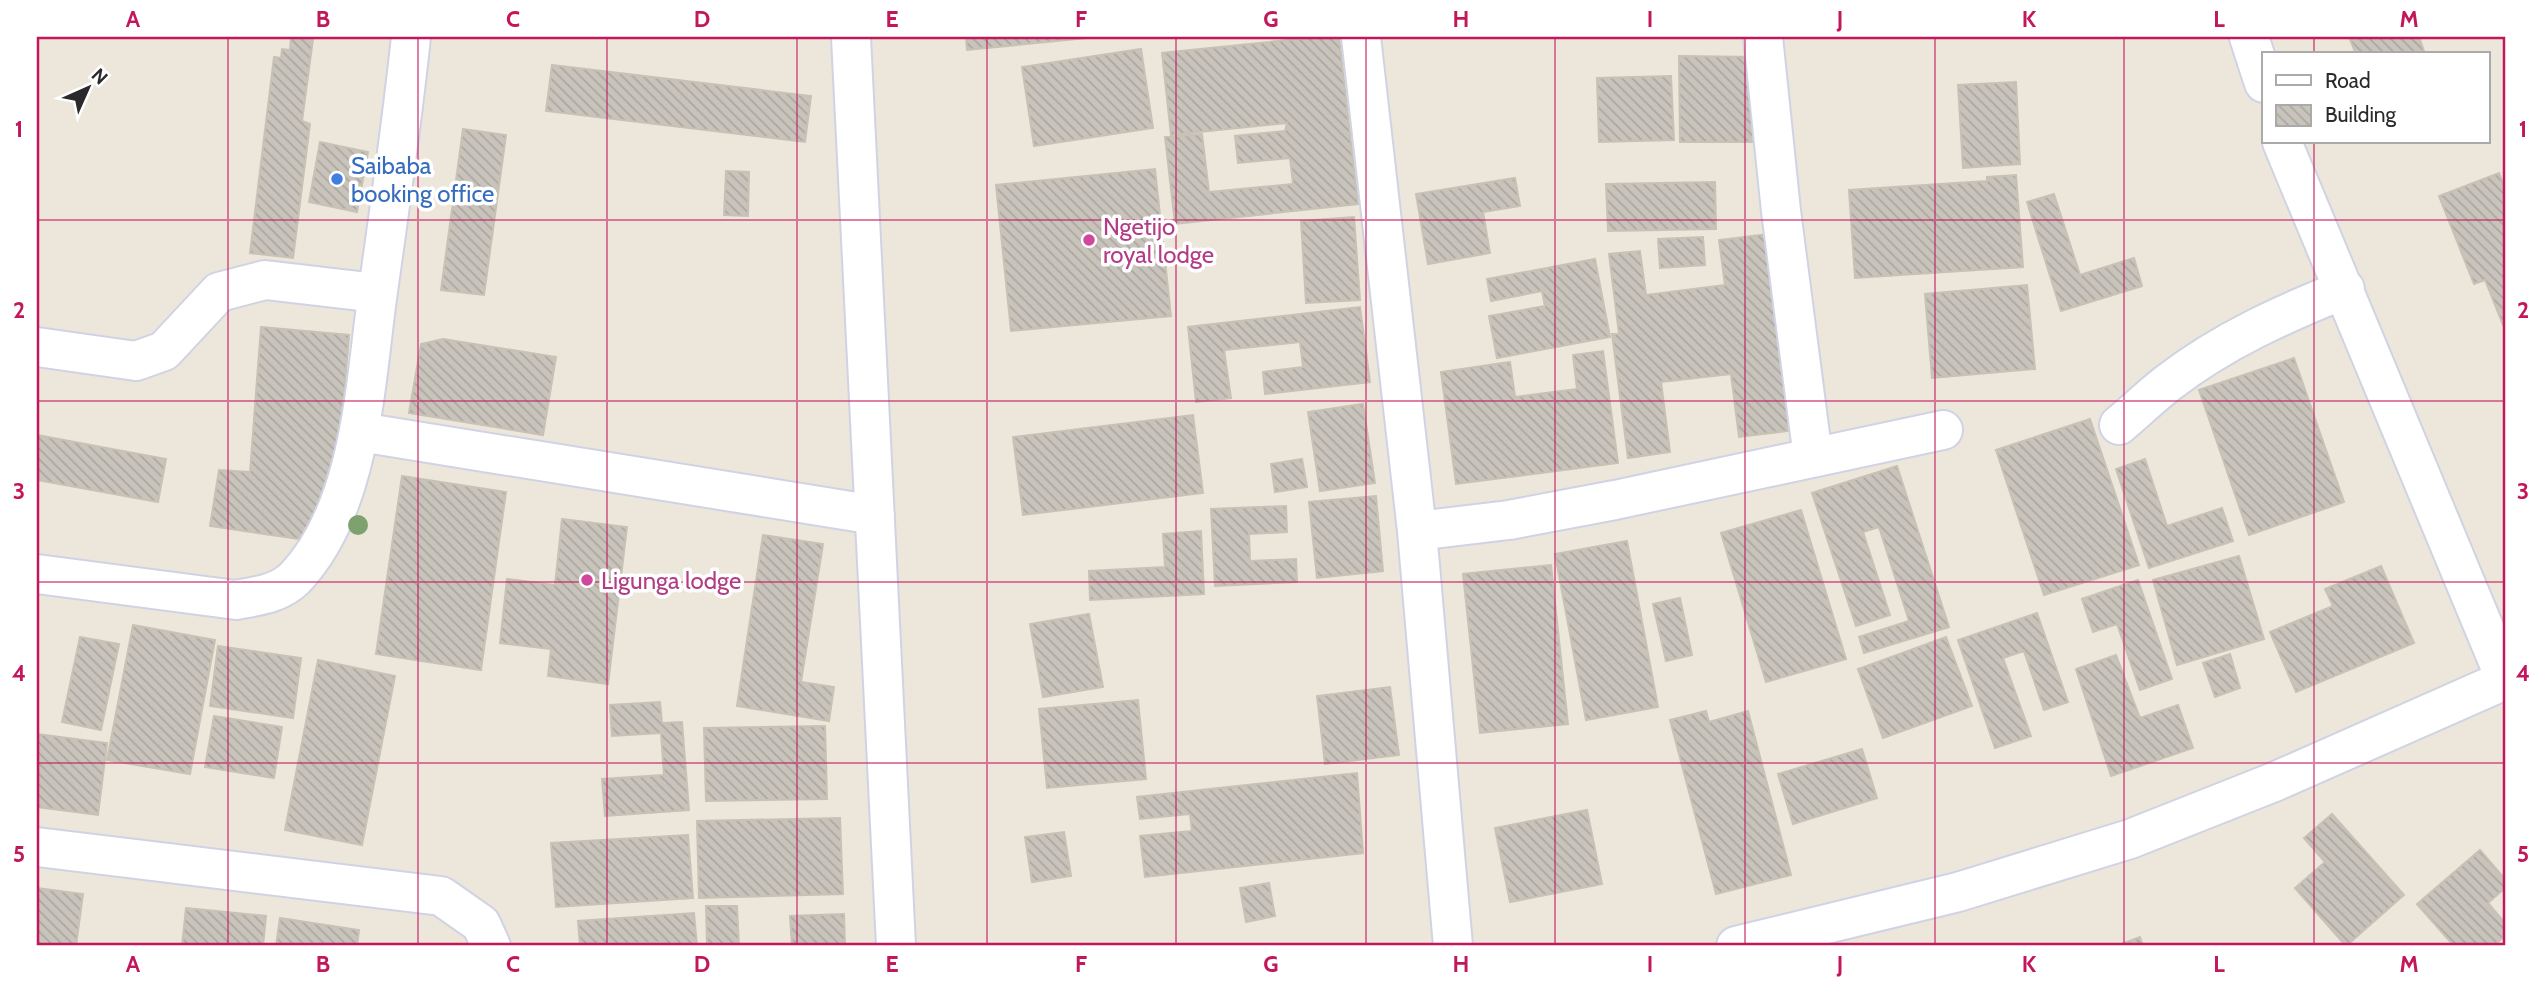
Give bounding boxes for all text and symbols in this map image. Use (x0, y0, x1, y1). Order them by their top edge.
text: A (126, 5, 141, 33)
text: B (316, 5, 330, 33)
text: C (506, 5, 520, 33)
text: D (694, 5, 710, 33)
text: E (885, 5, 899, 33)
text: F (1075, 5, 1087, 33)
text: G (1263, 5, 1279, 33)
text: H (1453, 5, 1469, 33)
text: I (1647, 5, 1653, 33)
text: J (1836, 5, 1843, 33)
text: K (2022, 5, 2037, 33)
text: L (2213, 5, 2225, 33)
text: M (2399, 5, 2419, 33)
north arrow (52, 52, 122, 122)
legend (2262, 52, 2490, 144)
text: N (87, 63, 113, 89)
text: Road (2325, 68, 2371, 93)
text: Building (2325, 102, 2397, 127)
text: 1 (15, 115, 23, 143)
text: 1 (2519, 115, 2527, 143)
place label: Saibaba booking office (351, 151, 494, 208)
marker: Saibaba booking office (329, 171, 345, 187)
place label: Ngetijo royal lodge (1103, 212, 1214, 269)
marker: Ngetijo royal lodge (1081, 232, 1097, 248)
text: 2 (13, 296, 25, 324)
text: 2 (2517, 296, 2529, 324)
text: 3 (13, 477, 25, 505)
text: 3 (2517, 477, 2529, 505)
place label: Ligunga lodge (601, 566, 741, 595)
marker: Ligunga lodge (579, 572, 595, 588)
text: 4 (12, 659, 26, 687)
text: 4 (2516, 659, 2530, 687)
text: 5 (13, 840, 25, 868)
text: 5 (2517, 840, 2529, 868)
text: A (126, 950, 141, 978)
text: B (316, 950, 330, 978)
text: C (506, 950, 520, 978)
text: D (694, 950, 710, 978)
text: E (885, 950, 899, 978)
text: F (1075, 950, 1087, 978)
text: G (1263, 950, 1279, 978)
text: H (1453, 950, 1469, 978)
text: I (1647, 950, 1653, 978)
text: J (1836, 950, 1843, 978)
text: K (2022, 950, 2037, 978)
text: L (2213, 950, 2225, 978)
text: M (2399, 950, 2419, 978)

